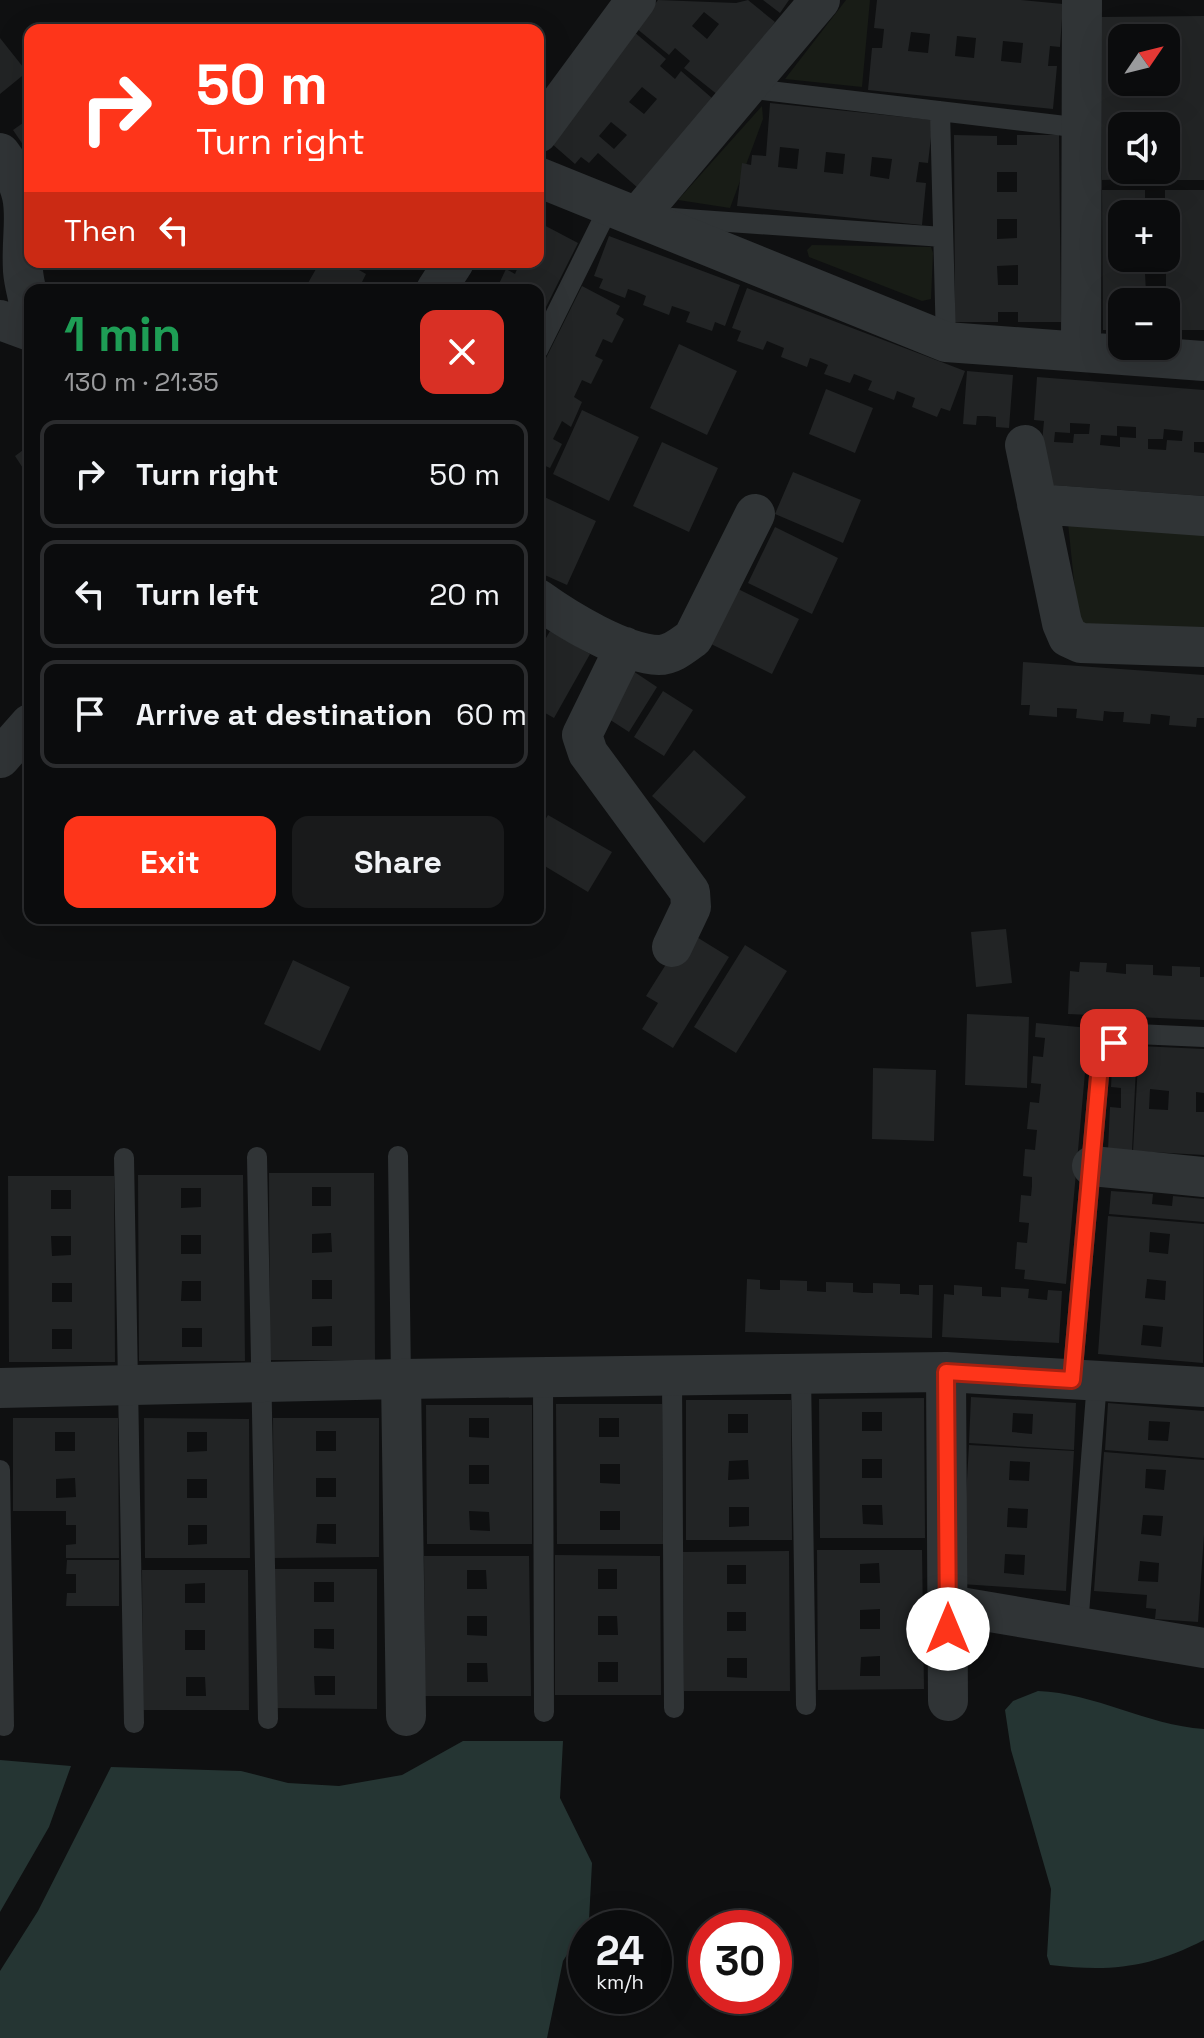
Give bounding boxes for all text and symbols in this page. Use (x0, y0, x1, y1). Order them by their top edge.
north arrow (1108, 24, 1180, 96)
map controls (1108, 24, 1180, 360)
text: 50 m (196, 49, 328, 120)
icon: right (64, 56, 168, 160)
button: sound (1108, 112, 1180, 184)
text: Turn right (196, 119, 365, 165)
button: + (1108, 200, 1180, 272)
icon: left (152, 208, 196, 252)
text: Then (64, 211, 136, 250)
button: − (1108, 288, 1180, 360)
text: 1 min (64, 304, 181, 365)
button: close (420, 310, 504, 394)
text: 130 m · 21:35 (64, 365, 219, 399)
icon: right (68, 452, 112, 496)
text: Turn right (136, 455, 279, 494)
text: 50 m (429, 455, 500, 494)
icon: left (68, 572, 112, 616)
text: Turn left (136, 575, 259, 614)
text: 20 m (429, 575, 500, 614)
icon: arrive (68, 692, 112, 736)
text: Arrive at destination (136, 695, 432, 734)
text: 60 m (456, 695, 527, 734)
button: Exit (64, 816, 276, 908)
button: Share (292, 816, 504, 908)
pin (1080, 1009, 1148, 1077)
icon: arrive (1092, 1021, 1136, 1065)
position arrow (906, 1587, 990, 1671)
speed limit sign: 30 (688, 1910, 792, 2014)
text: 24 (596, 1926, 644, 1977)
text: km/h (596, 1969, 644, 1995)

